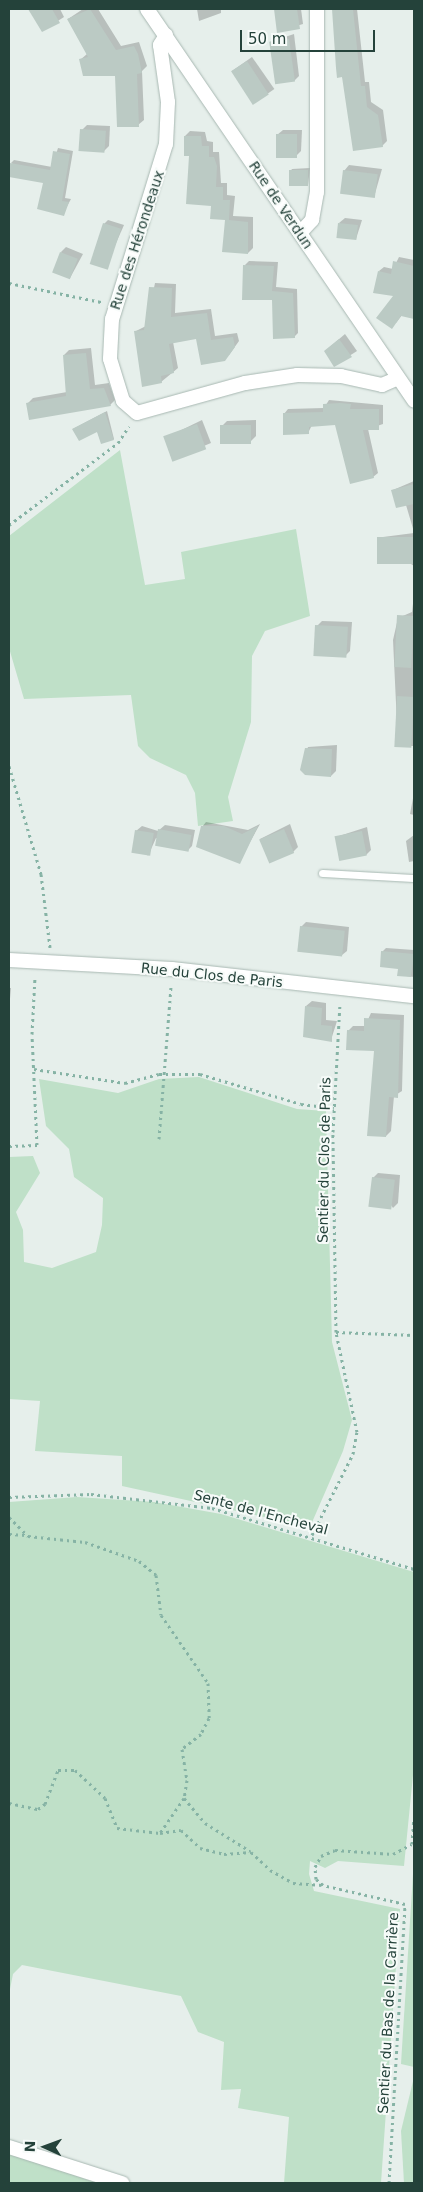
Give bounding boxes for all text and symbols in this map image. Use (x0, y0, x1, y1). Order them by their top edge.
scale bar (243, 20, 378, 52)
text: 50 m (248, 30, 286, 48)
street label: Rue de Verdun (245, 158, 317, 252)
street label: Rue des Hérondeaux (107, 168, 167, 312)
street label: Rue du Clos de Paris (140, 959, 284, 991)
street label: Sentier du Clos de Paris (314, 1077, 334, 1243)
street label: Sente de l'Encheval (192, 1486, 330, 1538)
street label: Sentier du Bas de la Carrière (374, 1912, 402, 2114)
north arrow (20, 2122, 70, 2172)
text: N (22, 2140, 38, 2153)

